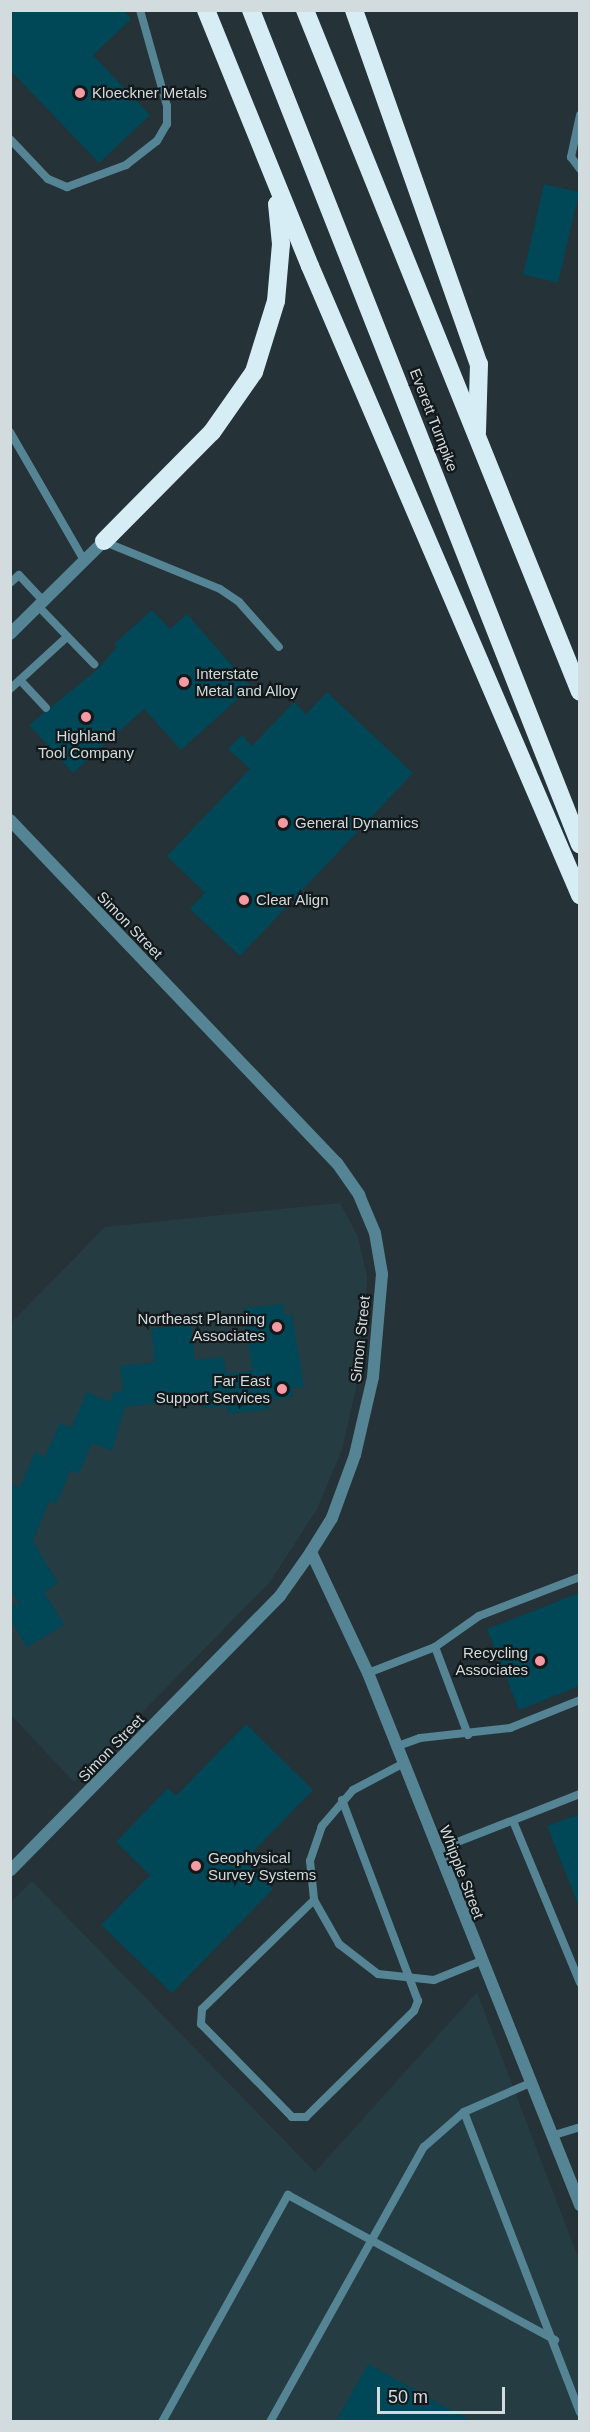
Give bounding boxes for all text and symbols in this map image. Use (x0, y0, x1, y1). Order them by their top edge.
place label: Kloeckner Metals (92, 84, 207, 102)
marker: Kloeckner Metals (73, 86, 87, 100)
street label: Everett Turnpike (406, 366, 462, 474)
place label: Interstate Metal and Alloy (196, 664, 299, 699)
marker: Interstate Metal and Alloy (177, 675, 191, 689)
marker: Highland Tool Company (79, 710, 93, 724)
place label: Highland Tool Company (38, 726, 134, 761)
place label: General Dynamics (295, 814, 418, 832)
marker: General Dynamics (276, 816, 290, 830)
street label: Simon Street (93, 888, 167, 962)
place label: Clear Align (256, 891, 329, 909)
marker: Clear Align (237, 893, 251, 907)
street label: Simon Street (347, 1295, 373, 1383)
place label: Northeast Planning Associates (137, 1309, 265, 1344)
marker: Northeast Planning Associates (270, 1320, 284, 1334)
place label: Far East Support Services (156, 1371, 270, 1406)
marker: Far East Support Services (275, 1382, 289, 1396)
place label: Recycling Associates (455, 1643, 528, 1678)
marker: Recycling Associates (533, 1654, 547, 1668)
street label: Simon Street (74, 1711, 148, 1785)
street label: Whipple Street (436, 1823, 488, 1921)
place label: Geophysical Survey Systems (208, 1848, 316, 1883)
marker: Geophysical Survey Systems (189, 1859, 203, 1873)
scale bar (380, 2375, 508, 2413)
text: 50 m (388, 2387, 428, 2407)

